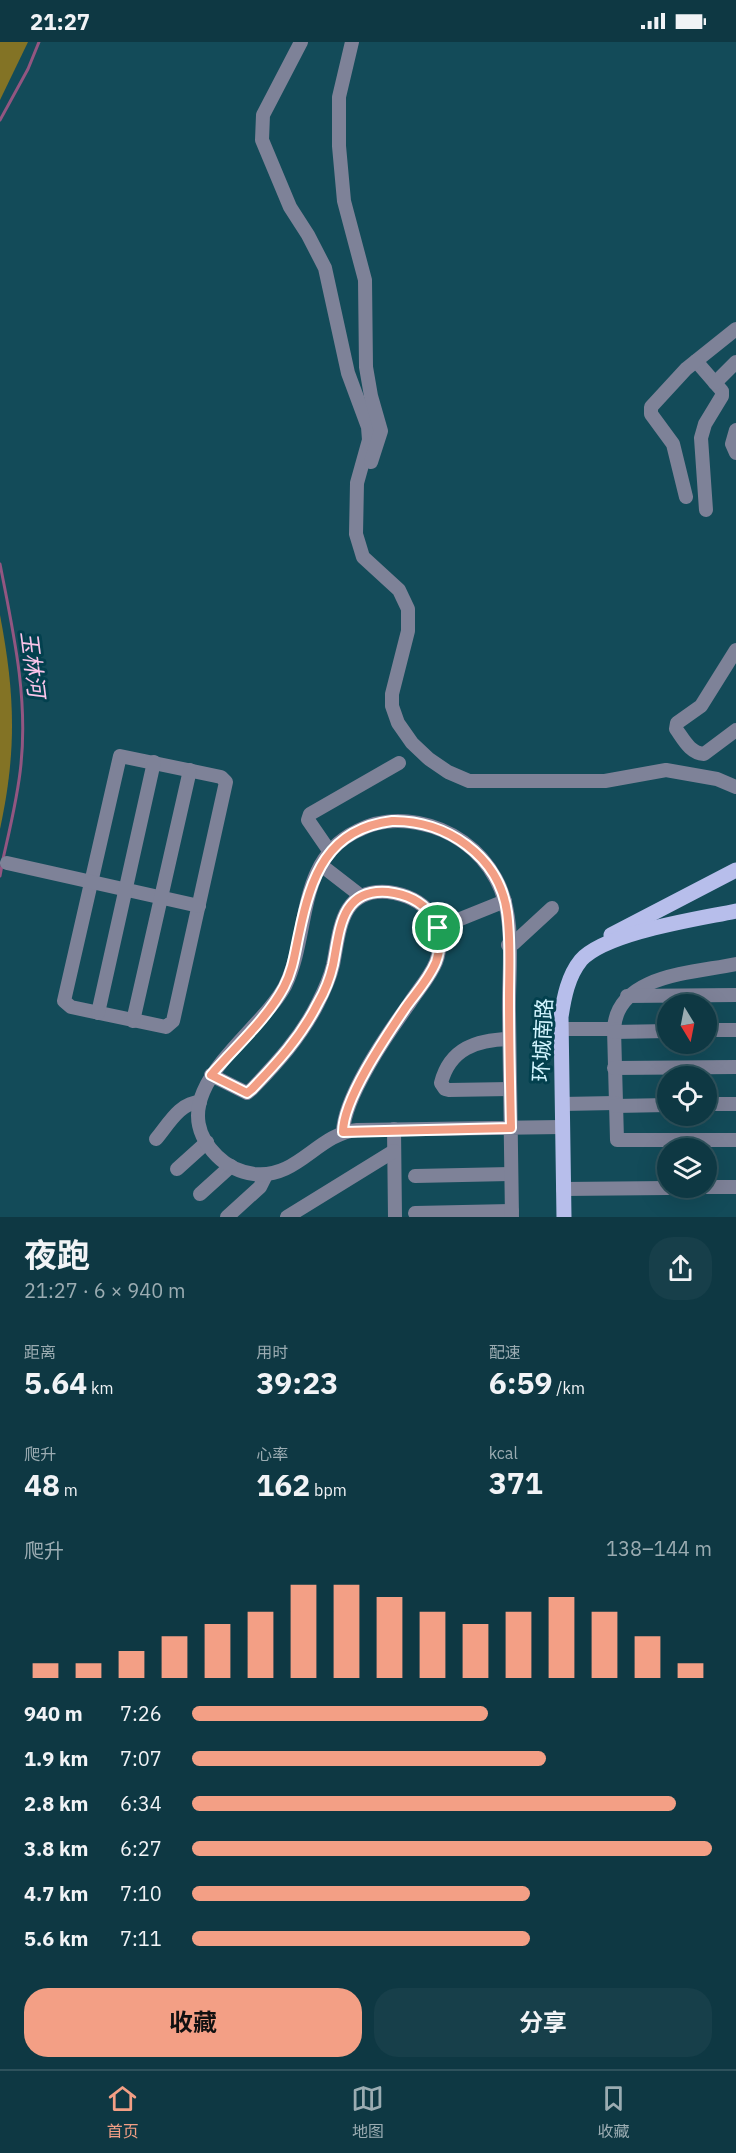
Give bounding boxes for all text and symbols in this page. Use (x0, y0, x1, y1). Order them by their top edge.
text: 21:27 (30, 7, 90, 36)
water label: 玉林河 (15, 629, 52, 702)
pin (412, 902, 463, 953)
icon: arrive (421, 911, 454, 944)
north arrow (657, 994, 717, 1054)
map controls (657, 994, 717, 1198)
street label: 环城南路 (526, 997, 558, 1083)
button: locate (657, 1066, 717, 1126)
button: layers (657, 1138, 717, 1198)
text: 夜跑 (24, 1233, 90, 1276)
button: share (649, 1237, 712, 1300)
text: 21:27 · 6 × 940 m (24, 1277, 185, 1304)
text: 距离 (24, 1342, 56, 1362)
text: 用时 (256, 1342, 288, 1362)
text: 配速 (489, 1342, 521, 1362)
text: 5.64 (24, 1363, 87, 1402)
text: 39:23 (256, 1363, 338, 1402)
text: 6:59 (489, 1363, 553, 1402)
text: km (87, 1378, 114, 1398)
text: /km (553, 1378, 585, 1398)
text: kcal (489, 1443, 518, 1463)
text: 爬升 (24, 1444, 56, 1464)
text: 心率 (256, 1444, 288, 1464)
text: 371 (489, 1463, 543, 1502)
text: 48 (24, 1465, 60, 1504)
text: 162 (256, 1465, 310, 1504)
text: m (60, 1480, 78, 1500)
text: bpm (310, 1480, 347, 1500)
text: 138–144 m (606, 1535, 712, 1562)
text: 爬升 (24, 1537, 64, 1564)
text: 940 m (24, 1700, 83, 1727)
text: 7:26 (120, 1700, 162, 1727)
text: 1.9 km (24, 1745, 88, 1772)
text: 7:07 (120, 1745, 162, 1772)
text: 2.8 km (24, 1790, 88, 1817)
text: 6:34 (120, 1790, 162, 1817)
text: 3.8 km (24, 1835, 88, 1862)
text: 6:27 (120, 1835, 162, 1862)
text: 4.7 km (24, 1880, 88, 1907)
text: 7:10 (120, 1880, 162, 1907)
text: 5.6 km (24, 1925, 88, 1952)
text: 7:11 (120, 1925, 162, 1952)
button: 收藏 (24, 1988, 362, 2057)
button: 分享 (374, 1988, 712, 2057)
tab: 首页 (106, 2082, 139, 2142)
tab: 地图 (351, 2082, 384, 2142)
tab: 收藏 (597, 2082, 630, 2142)

